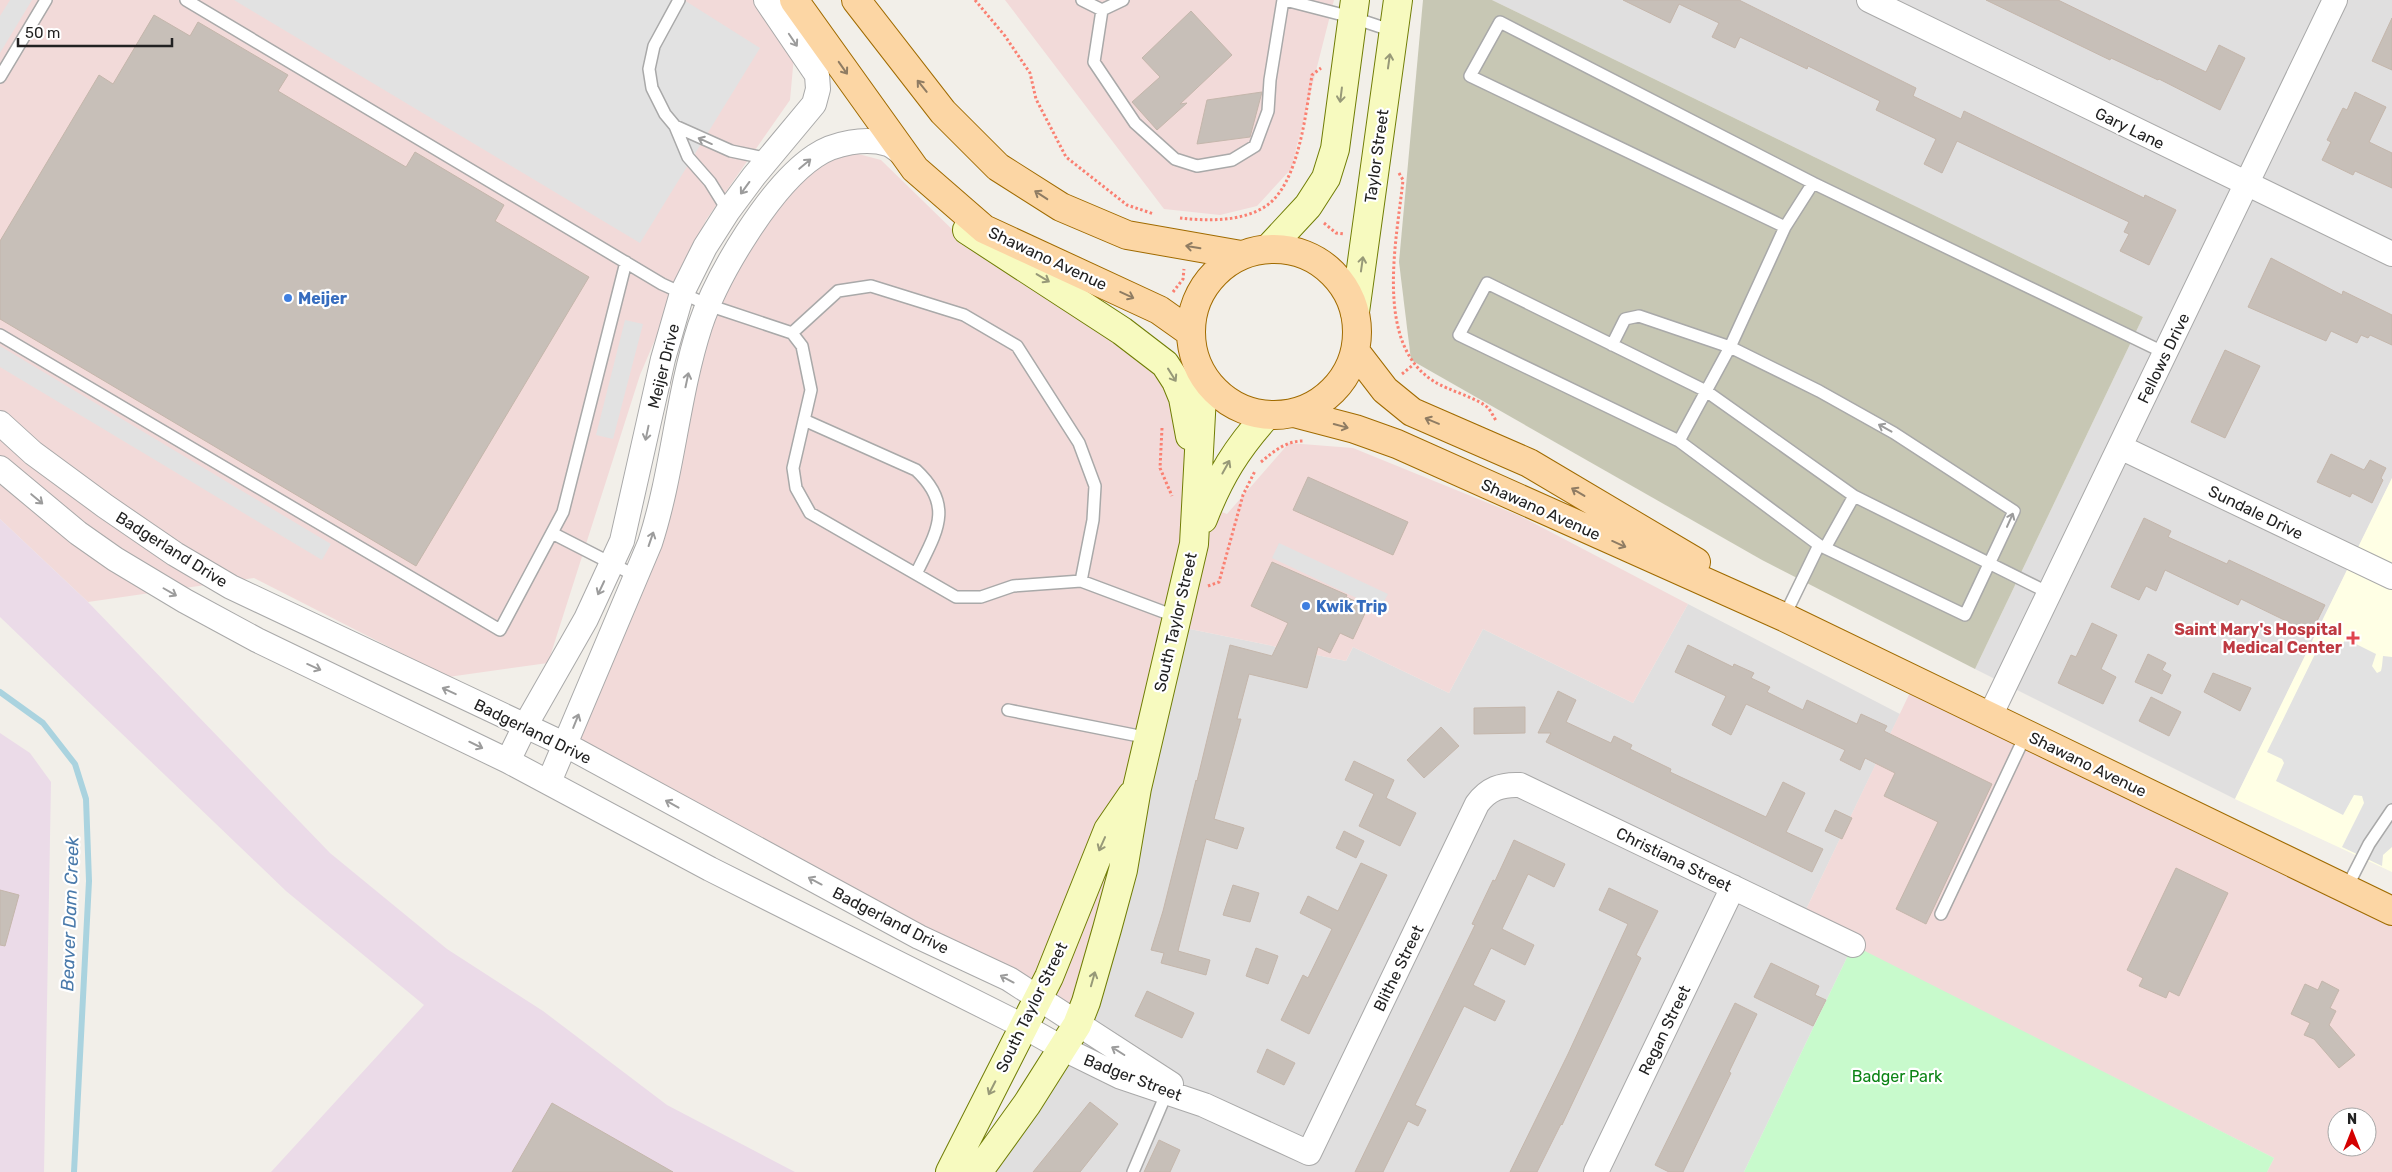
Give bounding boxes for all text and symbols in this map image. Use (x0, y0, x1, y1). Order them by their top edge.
scale bar (18, 15, 171, 47)
text: 50 m (25, 24, 60, 42)
one-way arrow (788, 33, 798, 47)
one-way arrow (1384, 54, 1394, 70)
one-way arrow (838, 61, 848, 75)
one-way arrow (916, 80, 927, 93)
one-way arrow (1336, 86, 1346, 102)
street label: Gary Lane (2092, 104, 2168, 153)
street label: Taylor Street (1361, 108, 1392, 204)
one-way arrow (698, 136, 713, 145)
one-way arrow (798, 159, 811, 170)
one-way arrow (740, 181, 751, 194)
one-way arrow (1034, 189, 1048, 200)
street label: Shawano Avenue (986, 223, 1110, 294)
one-way arrow (1185, 242, 1201, 252)
one-way arrow (1357, 256, 1367, 272)
one-way arrow (1036, 273, 1050, 284)
place label: Meijer (298, 289, 348, 308)
one-way arrow (1119, 290, 1134, 300)
marker: Meijer (282, 292, 294, 304)
street label: Fellows Drive (2133, 310, 2193, 406)
street label: Meijer Drive (644, 322, 683, 410)
one-way arrow (1168, 367, 1178, 381)
one-way arrow (683, 373, 693, 389)
one-way arrow (1425, 416, 1440, 425)
one-way arrow (1333, 421, 1349, 431)
one-way arrow (1879, 423, 1893, 433)
one-way arrow (641, 424, 651, 440)
one-way arrow (1222, 460, 1231, 475)
street label: Shawano Avenue (1478, 475, 1603, 544)
street label: Sundale Drive (2205, 481, 2306, 544)
one-way arrow (1572, 487, 1586, 497)
one-way arrow (30, 494, 43, 505)
street label: Badgerland Drive (112, 507, 231, 591)
one-way arrow (2005, 513, 2015, 528)
one-way arrow (647, 531, 656, 547)
one-way arrow (1611, 540, 1626, 550)
street label: South Taylor Street (1150, 551, 1201, 694)
one-way arrow (596, 580, 605, 595)
one-way arrow (162, 588, 176, 598)
place label: Kwik Trip (1316, 597, 1387, 616)
marker: Kwik Trip (1300, 600, 1312, 612)
place label: Saint Mary's Hospital Medical Center (2174, 620, 2343, 657)
marker: Saint Mary's Hospital Medical Center (2346, 631, 2360, 645)
one-way arrow (306, 662, 321, 672)
one-way arrow (442, 685, 457, 695)
street label: Badgerland Drive (471, 695, 594, 768)
one-way arrow (571, 714, 581, 729)
street label: Shawano Avenue (2026, 728, 2150, 801)
one-way arrow (469, 740, 484, 750)
one-way arrow (666, 798, 680, 808)
street label: Christiana Street (1613, 823, 1735, 896)
water label: Beaver Dam Creek (56, 836, 84, 992)
one-way arrow (1097, 836, 1107, 851)
one-way arrow (808, 876, 823, 886)
street label: Badgerland Drive (829, 883, 952, 958)
street label: Blithe Street (1369, 922, 1428, 1014)
street label: South Taylor Street (992, 939, 1071, 1075)
one-way arrow (1088, 971, 1098, 987)
one-way arrow (999, 974, 1014, 984)
street label: Regan Street (1635, 982, 1694, 1078)
one-way arrow (1112, 1046, 1126, 1056)
street label: Badger Street (1081, 1050, 1185, 1105)
park label: Badger Park (1852, 1067, 1943, 1086)
one-way arrow (987, 1081, 997, 1096)
north arrow (2327, 1107, 2377, 1157)
text: N (2347, 1111, 2357, 1128)

